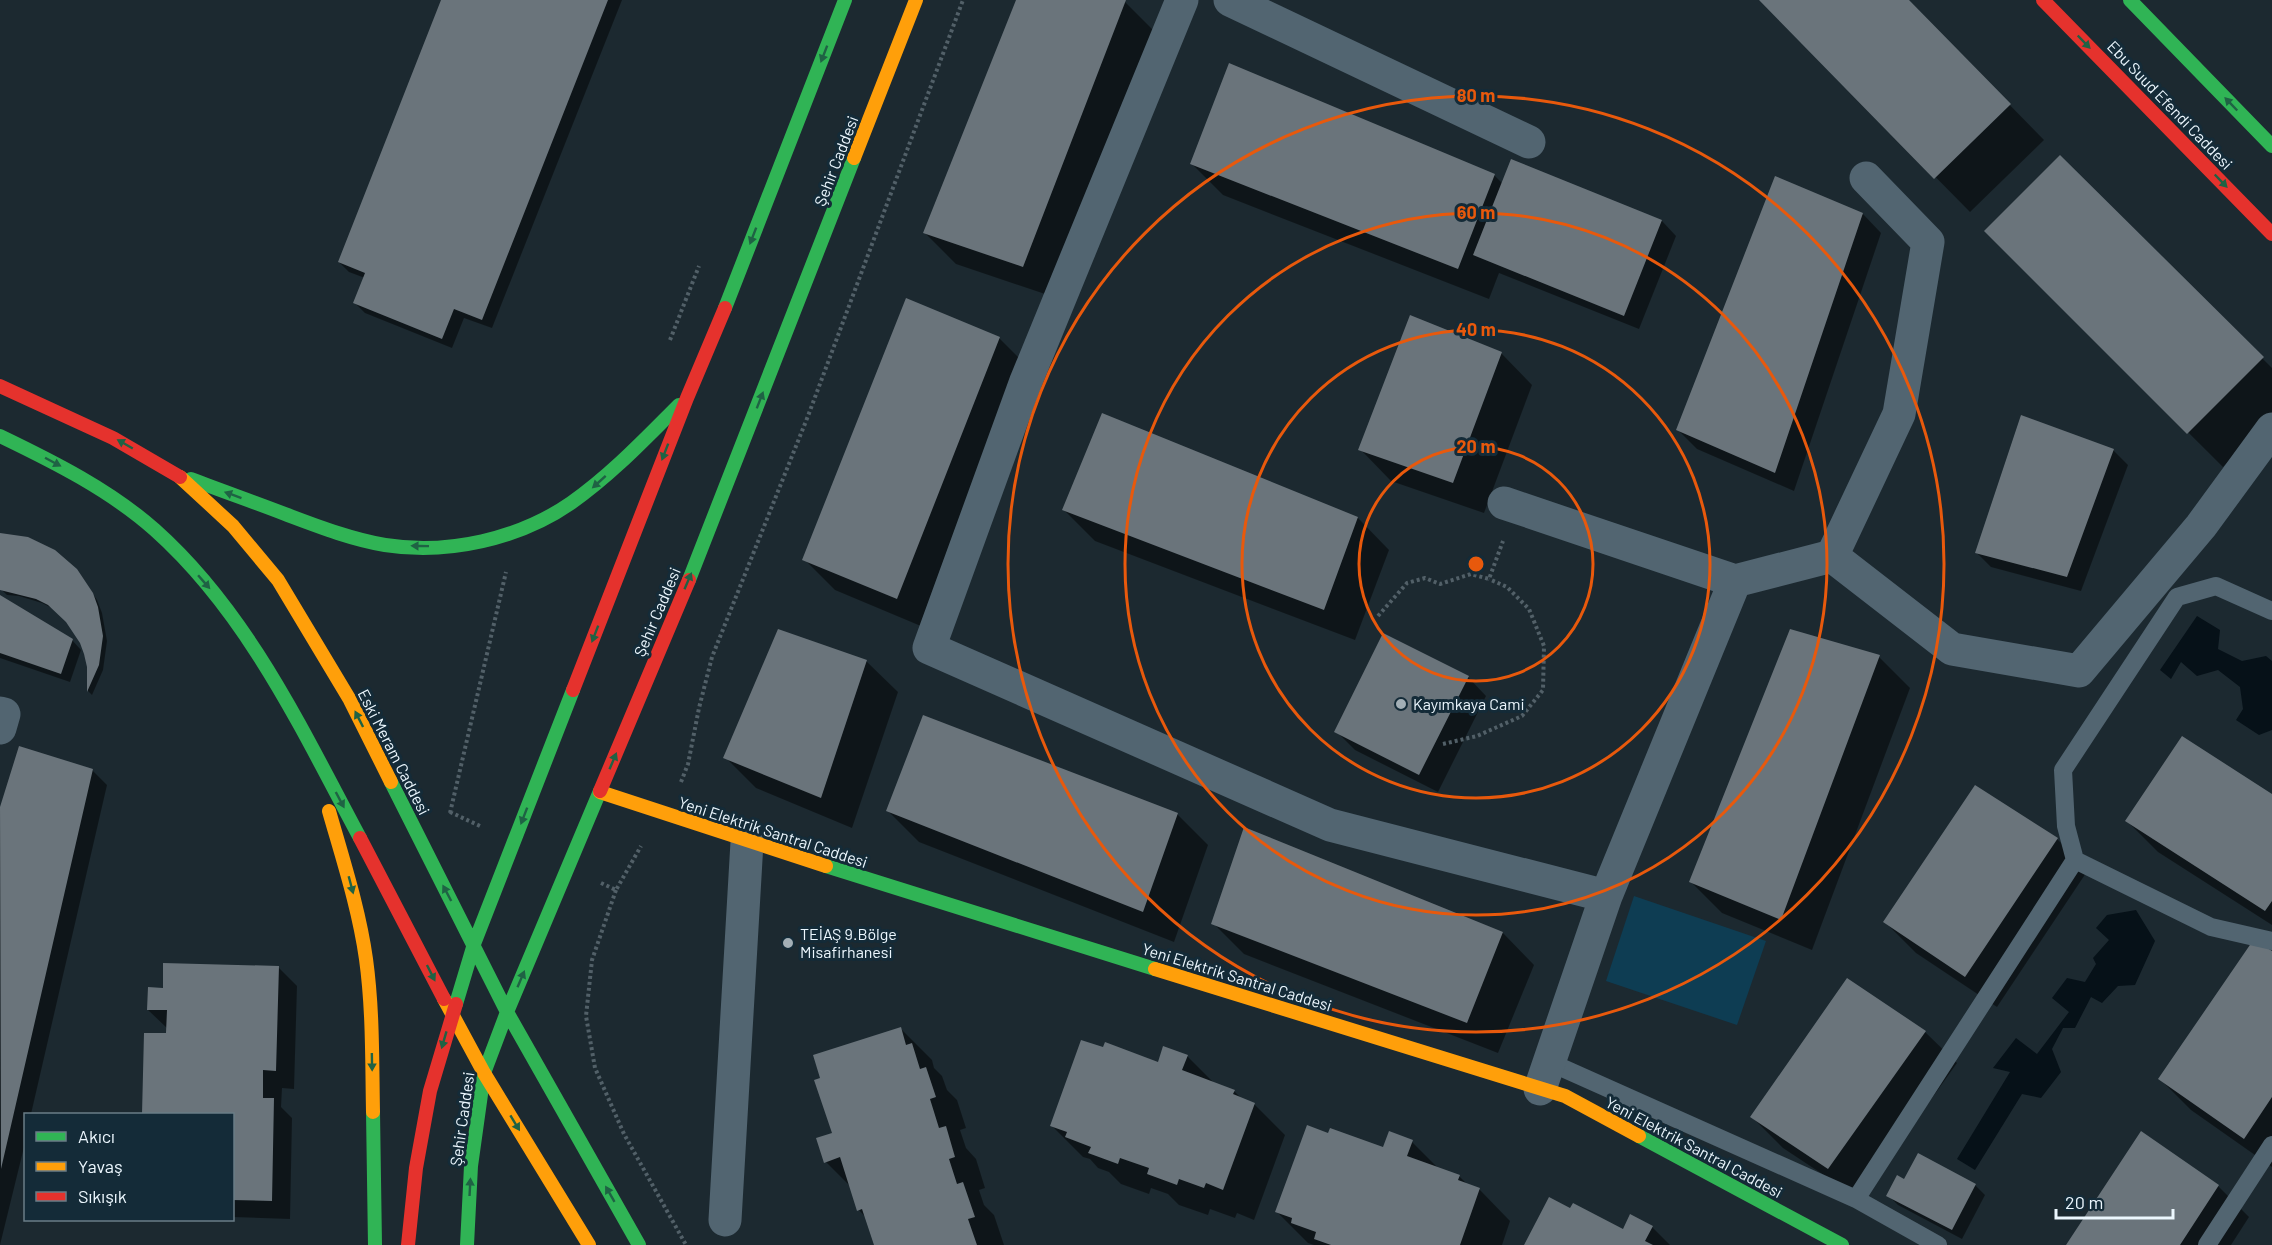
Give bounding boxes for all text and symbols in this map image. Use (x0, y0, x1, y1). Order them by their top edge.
one-way arrow (2077, 34, 2091, 48)
street label: Ebu Suud Efendi Caddesi (2104, 36, 2237, 173)
one-way arrow (819, 46, 829, 64)
text: 80 m (1457, 84, 1495, 106)
one-way arrow (2225, 98, 2239, 112)
street label: Şehir Caddesi (810, 113, 861, 209)
one-way arrow (2213, 174, 2227, 188)
text: 60 m (1457, 201, 1495, 223)
one-way arrow (748, 227, 757, 245)
text: 40 m (1456, 318, 1496, 340)
one-way arrow (755, 390, 765, 408)
text: 20 m (1457, 435, 1495, 457)
one-way arrow (116, 439, 133, 449)
one-way arrow (660, 444, 670, 462)
one-way arrow (44, 457, 61, 466)
one-way arrow (591, 475, 606, 489)
one-way arrow (224, 489, 242, 499)
one-way arrow (410, 541, 429, 551)
centre of rings (1466, 554, 1486, 574)
street label: Şehir Caddesi (629, 564, 684, 659)
one-way arrow (684, 572, 693, 590)
one-way arrow (198, 574, 211, 590)
one-way arrow (590, 625, 599, 643)
street label: Eski Meram Caddesi (355, 686, 434, 818)
place label: Kayımkaya Cami (1413, 694, 1524, 713)
marker: Kayımkaya Cami (1394, 697, 1408, 711)
one-way arrow (354, 710, 363, 727)
one-way arrow (608, 751, 618, 769)
one-way arrow (335, 792, 345, 809)
street label: Yeni Elektrik Santral Caddesi (676, 792, 870, 871)
one-way arrow (519, 807, 529, 825)
one-way arrow (347, 876, 356, 894)
one-way arrow (442, 884, 452, 901)
place label: TEİAŞ 9.Bölge Misafirhanesi (800, 924, 897, 961)
marker: TEİAŞ 9.Bölge Misafirhanesi (781, 936, 795, 950)
street label: Yeni Elektrik Santral Caddesi (1140, 939, 1334, 1014)
one-way arrow (426, 965, 436, 982)
one-way arrow (516, 970, 526, 988)
one-way arrow (439, 1032, 448, 1050)
one-way arrow (367, 1053, 377, 1072)
street label: Şehir Caddesi (445, 1071, 478, 1167)
street label: Yeni Elektrik Santral Caddesi (1603, 1092, 1786, 1201)
legend (24, 1113, 234, 1221)
one-way arrow (509, 1115, 520, 1131)
text: Akıcı (78, 1125, 115, 1147)
text: Yavaş (78, 1155, 123, 1177)
one-way arrow (466, 1177, 475, 1196)
scale bar (2056, 1182, 2173, 1220)
text: Sıkışık (78, 1185, 127, 1207)
one-way arrow (604, 1186, 615, 1202)
text: 20 m (2065, 1191, 2103, 1213)

